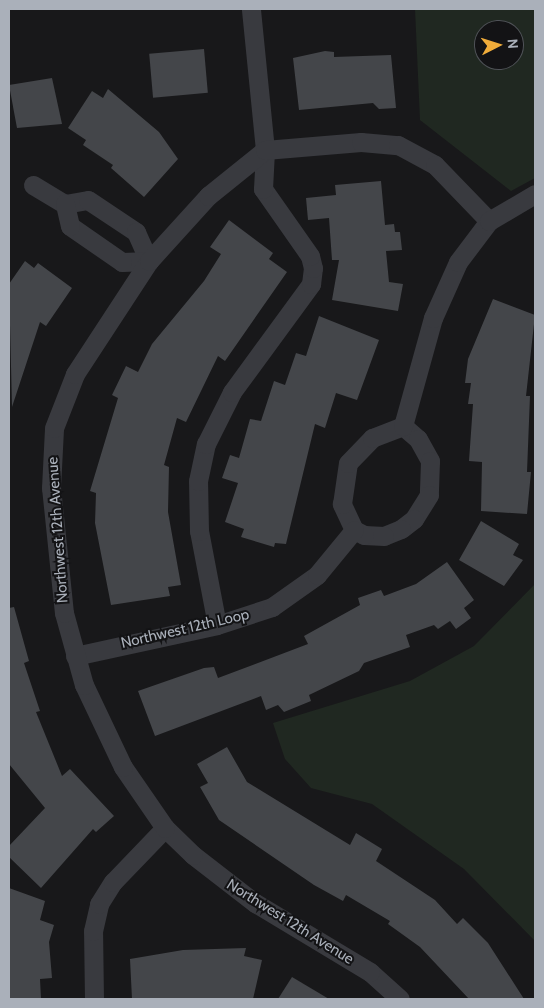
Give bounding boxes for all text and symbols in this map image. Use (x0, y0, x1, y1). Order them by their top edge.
north arrow (474, 20, 524, 70)
text: N (504, 38, 522, 49)
street label: Northwest 12th Avenue (44, 456, 72, 604)
street label: Northwest 12th Loop (119, 605, 251, 653)
street label: Northwest 12th Avenue (223, 876, 357, 968)

